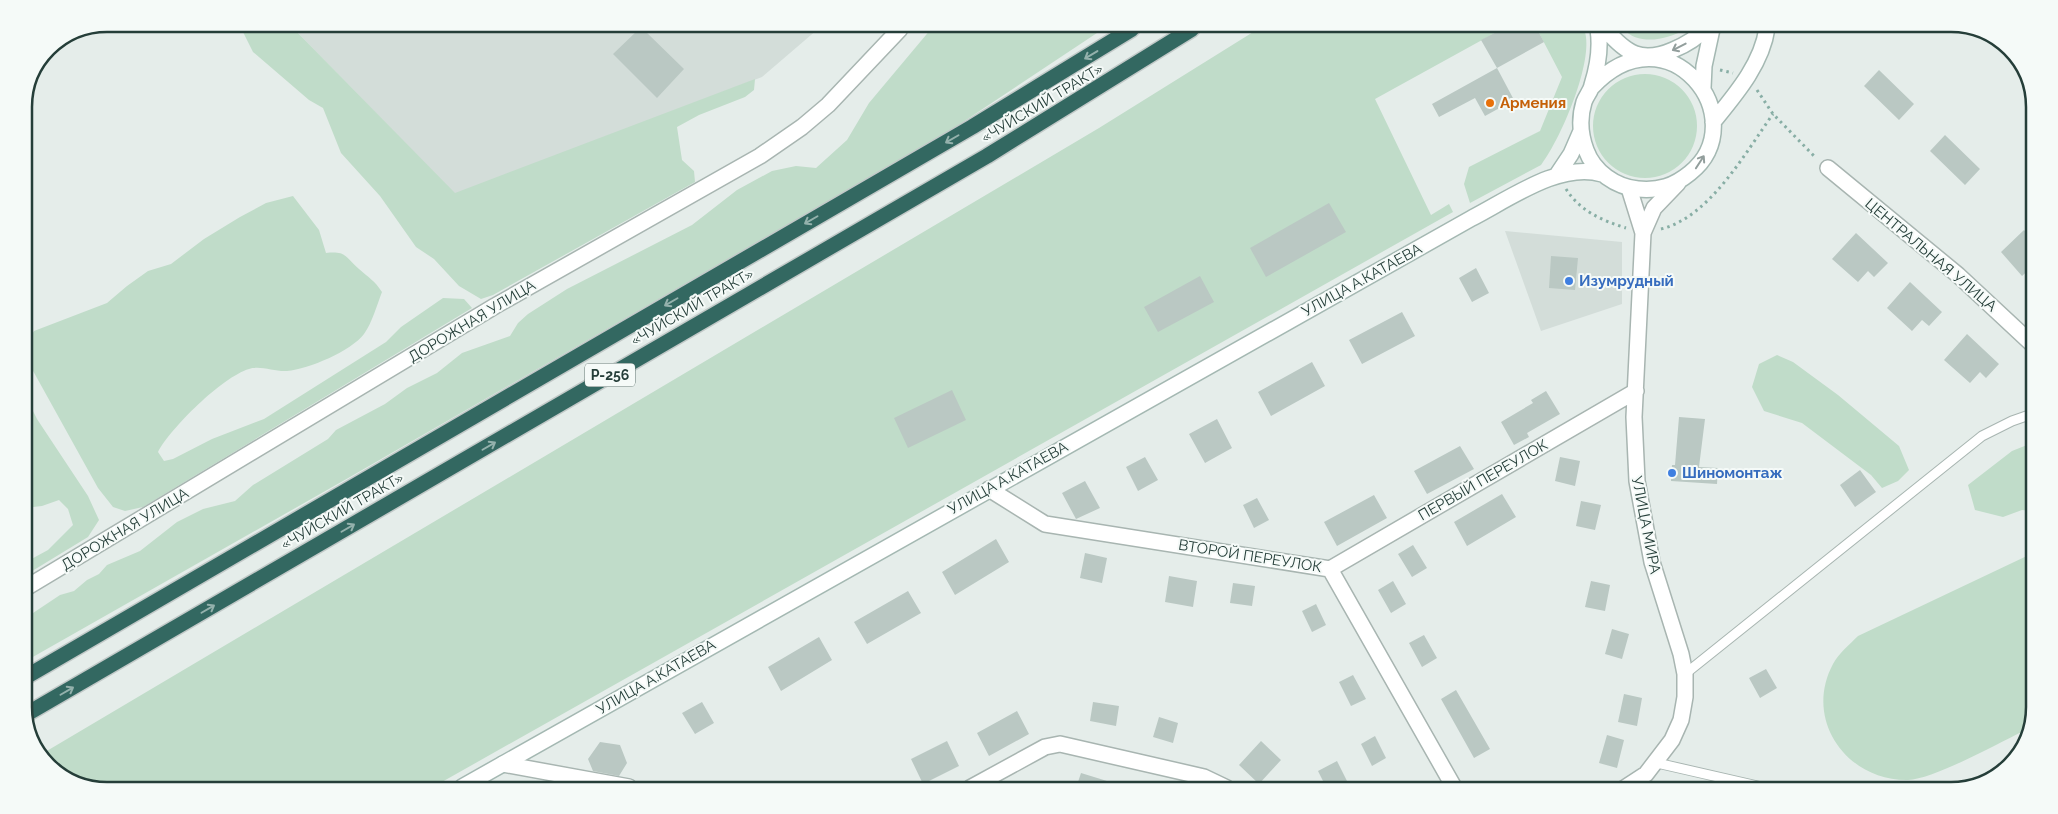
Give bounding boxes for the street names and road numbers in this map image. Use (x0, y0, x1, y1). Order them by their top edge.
street label: «ЧУЙСКИЙ ТРАКТ» (978, 60, 1106, 146)
street label: ЦЕНТРАЛЬНАЯ УЛИЦА (1861, 195, 2001, 315)
street label: УЛИЦА А.КАТАЕВА (1299, 240, 1425, 320)
street label: «ЧУЙСКИЙ ТРАКТ» (627, 265, 757, 349)
street label: ДОРОЖНАЯ УЛИЦА (405, 276, 539, 366)
road number: Р-256 (585, 364, 635, 386)
street label: ПЕРВЫЙ ПЕРЕУЛОК (1415, 435, 1551, 524)
street label: УЛИЦА А.КАТАЕВА (945, 438, 1071, 518)
street label: «ЧУЙСКИЙ ТРАКТ» (277, 469, 407, 553)
street label: УЛИЦА МИРА (1628, 475, 1664, 575)
street label: ДОРОЖНАЯ УЛИЦА (58, 484, 192, 574)
street label: ВТОРОЙ ПЕРЕУЛОК (1177, 536, 1323, 576)
street label: УЛИЦА А.КАТАЕВА (593, 636, 719, 718)

